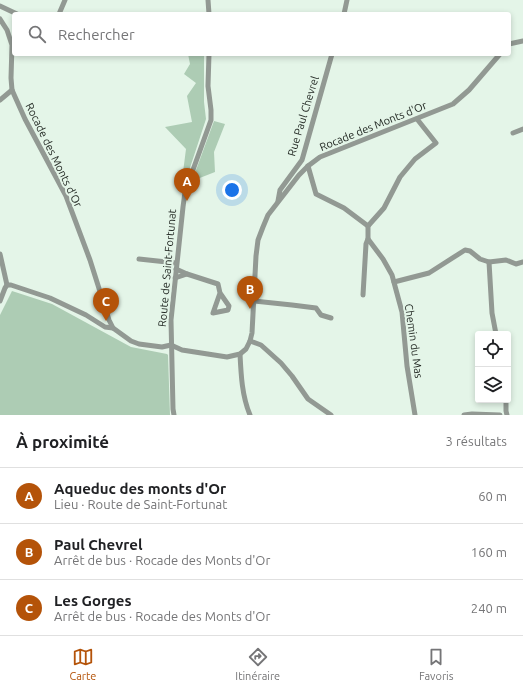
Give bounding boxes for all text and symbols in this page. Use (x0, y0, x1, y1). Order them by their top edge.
search box (12, 12, 511, 56)
icon: search (26, 23, 48, 45)
text: Rechercher (58, 26, 135, 43)
street label: Rue Paul Chevrel (285, 74, 321, 158)
street label: Rocade des Monts d'Or (318, 99, 429, 153)
street label: Rocade des Monts d'Or (24, 101, 85, 210)
pin: A (174, 168, 200, 201)
your location (222, 180, 242, 200)
street label: Route de Saint-Fortunat (156, 208, 178, 327)
pin: B (237, 276, 263, 309)
pin: C (93, 288, 119, 321)
street label: Chemin du Mas (403, 303, 425, 379)
map controls (475, 331, 511, 403)
button: locate (475, 331, 511, 367)
button: layers (475, 367, 511, 403)
text: À proximité (16, 432, 109, 451)
text: 3 résultats (446, 434, 507, 448)
text: Aqueduc des monts d'Or (54, 480, 226, 497)
text: A (24, 489, 34, 503)
text: 60 m (478, 489, 507, 503)
text: Lieu · Route de Saint-Fortunat (54, 497, 227, 511)
text: Paul Chevrel (54, 536, 143, 553)
text: B (25, 545, 33, 559)
text: 160 m (471, 545, 507, 559)
text: Arrêt de bus · Rocade des Monts d'Or (54, 553, 270, 567)
text: Les Gorges (54, 592, 132, 609)
text: C (25, 601, 33, 615)
text: 240 m (471, 601, 507, 615)
text: Arrêt de bus · Rocade des Monts d'Or (54, 609, 270, 623)
tab: Carte (69, 646, 96, 682)
tab: Itinéraire (235, 646, 280, 682)
tab: Favoris (419, 646, 454, 682)

